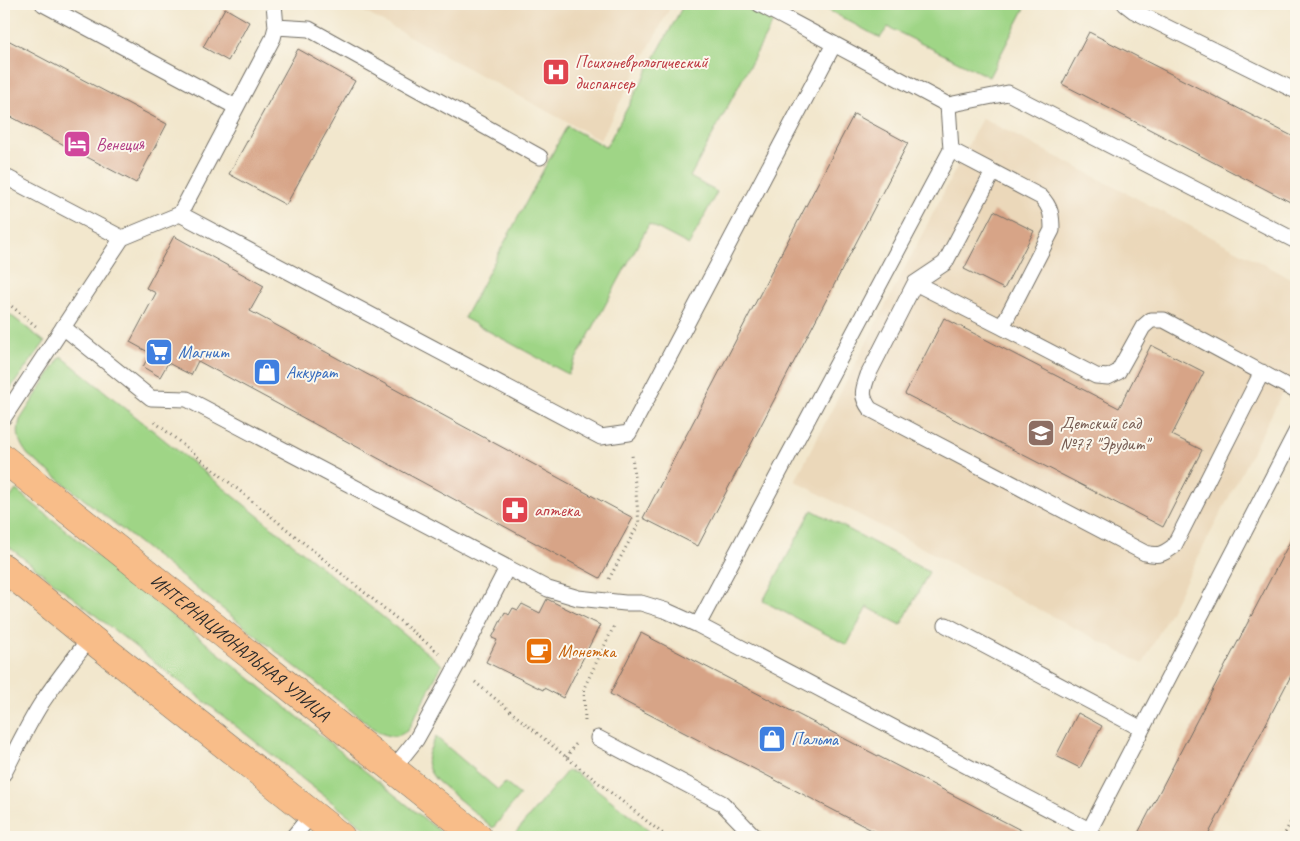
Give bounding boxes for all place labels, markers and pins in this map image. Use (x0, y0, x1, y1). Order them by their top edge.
place label: Психоневрологический диспансер (575, 51, 709, 94)
hospital icon: Психоневрологический диспансер (541, 57, 571, 87)
hotel icon: Венеция (62, 129, 92, 159)
place label: Венеция (96, 133, 146, 155)
supermarket icon: Магнит (144, 337, 174, 367)
place label: Магнит (178, 341, 230, 363)
shop icon: Аккурат (252, 357, 282, 387)
place label: Аккурат (286, 361, 339, 383)
place label: Детский сад №77 "Эрудит" (1060, 412, 1153, 455)
school or university icon: Детский сад №77 "Эрудит" (1026, 418, 1056, 448)
pharmacy icon: аптека (500, 495, 530, 525)
place label: аптека (534, 499, 581, 521)
cafe icon: Монетка (524, 636, 554, 666)
place label: Монетка (558, 640, 617, 662)
shop icon: Пальма (757, 724, 787, 754)
place label: Пальма (791, 728, 840, 750)

